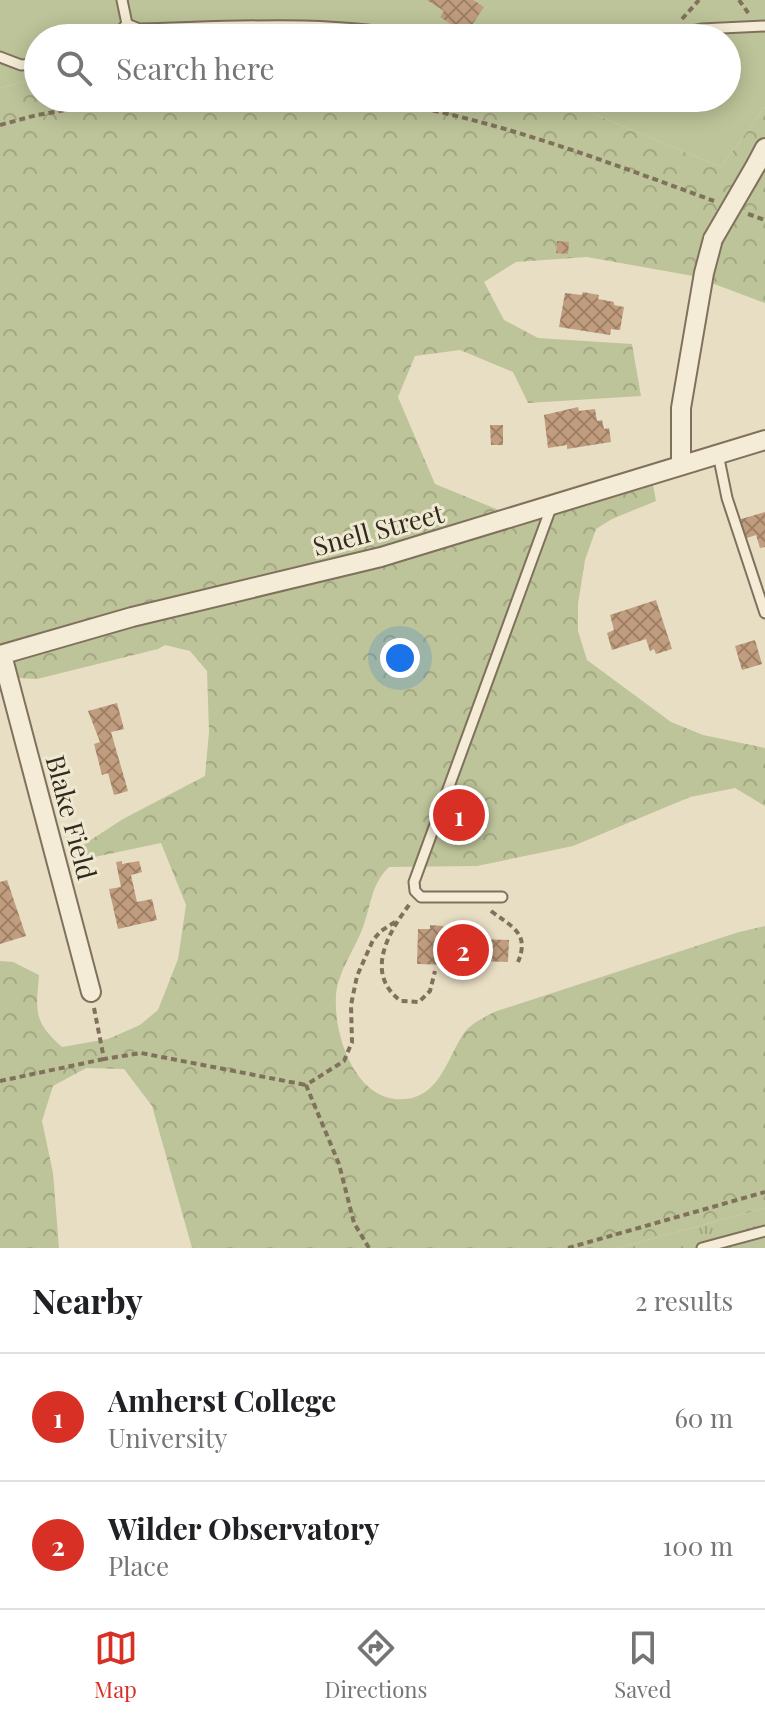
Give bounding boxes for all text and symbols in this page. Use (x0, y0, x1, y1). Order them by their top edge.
search box (24, 24, 741, 112)
icon: search (52, 46, 96, 90)
text: Search here (116, 48, 275, 88)
street label: Snell Street (309, 495, 448, 563)
your location (380, 638, 420, 678)
street label: Blake Field (39, 751, 105, 883)
pin: 1 (433, 785, 485, 845)
pin: 2 (437, 920, 489, 980)
text: Nearby (32, 1277, 143, 1323)
text: 2 results (635, 1283, 733, 1318)
text: Amherst College (108, 1380, 336, 1420)
text: 1 (53, 1400, 63, 1435)
text: 60 m (674, 1400, 733, 1435)
text: University (108, 1420, 227, 1455)
text: Wilder Observatory (108, 1508, 380, 1548)
text: 2 (51, 1528, 65, 1563)
text: 100 m (663, 1528, 733, 1563)
text: Place (108, 1548, 169, 1583)
tab: Map (94, 1626, 138, 1704)
tab: Directions (325, 1626, 427, 1704)
tab: Saved (614, 1626, 672, 1704)

